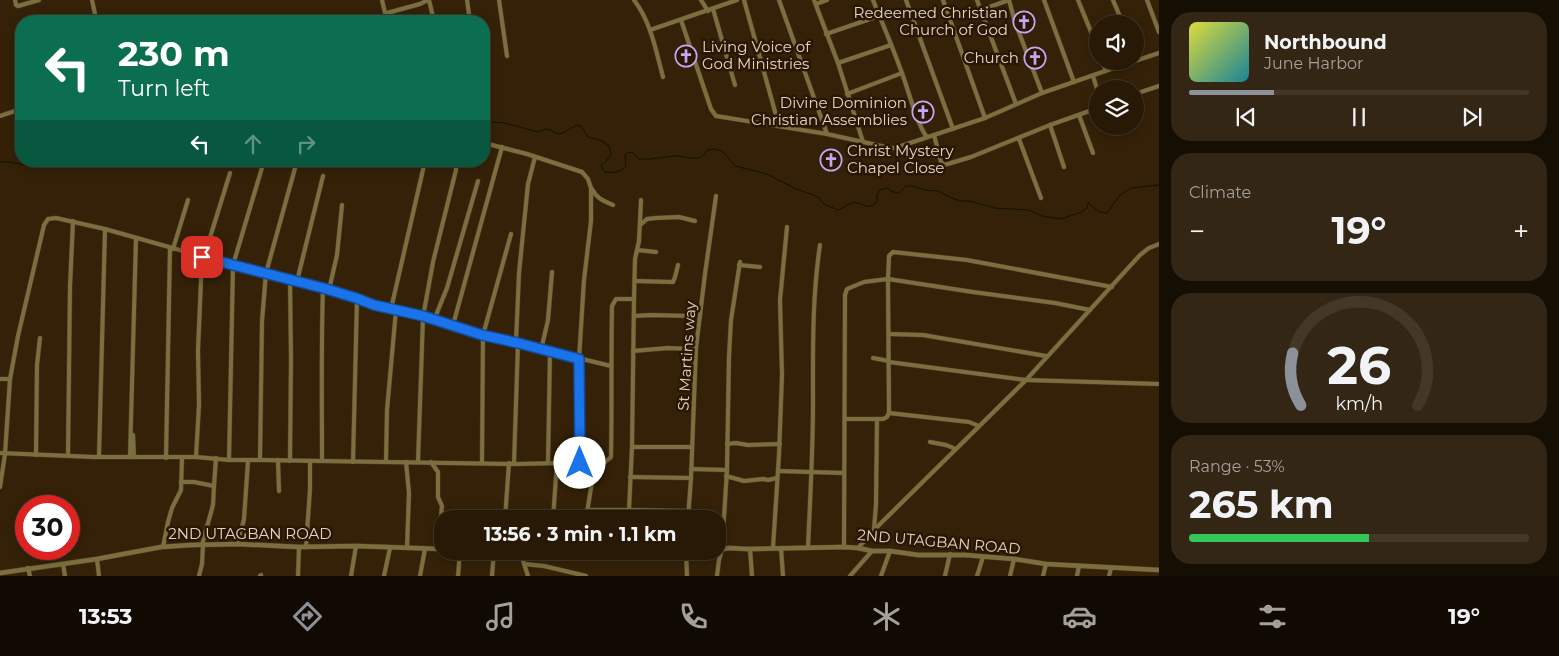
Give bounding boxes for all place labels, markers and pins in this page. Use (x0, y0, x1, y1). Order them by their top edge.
place label: Redeemed Christian Church of God (854, 3, 1008, 39)
church icon: Redeemed Christian Church of God (1012, 10, 1036, 34)
place label: Living Voice of God Ministries (702, 37, 811, 73)
church icon: Living Voice of God Ministries (674, 44, 698, 68)
church icon: Church (1023, 46, 1047, 70)
place label: Church (964, 48, 1019, 67)
place label: Divine Dominion Christian Assemblies (751, 93, 907, 129)
church icon: Divine Dominion Christian Assemblies (911, 100, 935, 124)
place label: Christ Mystery Chapel Close (847, 141, 955, 177)
church icon: Christ Mystery Chapel Close (819, 148, 843, 172)
pin (181, 236, 223, 278)

